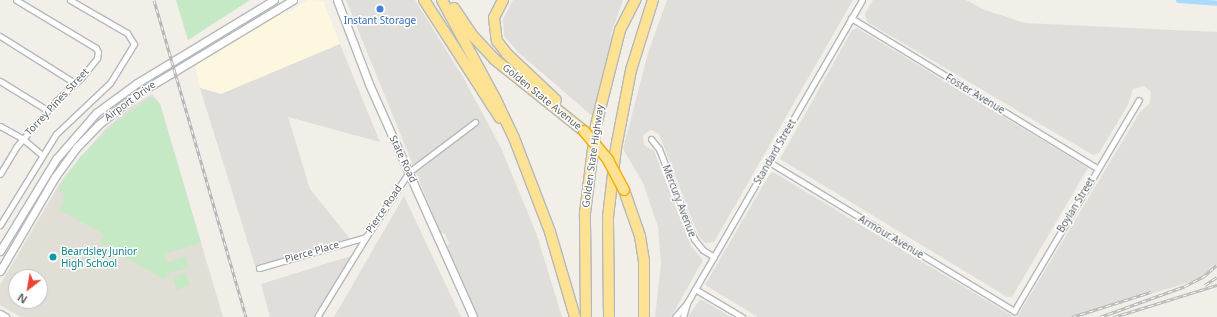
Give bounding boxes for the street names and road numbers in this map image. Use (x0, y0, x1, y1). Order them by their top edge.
street label: Golden State Avenue (500, 61, 584, 133)
street label: Torrey Pines Street (23, 66, 91, 138)
street label: Foster Avenue (943, 72, 1007, 116)
street label: Airport Drive (102, 78, 158, 124)
street label: Golden State Highway (580, 104, 606, 208)
street label: Standard Street (751, 117, 799, 187)
street label: State Road (387, 134, 419, 184)
street label: Mercury Avenue (660, 163, 698, 239)
street label: Boylan Street (1055, 175, 1097, 235)
street label: Pierce Road (364, 183, 404, 235)
street label: Armour Avenue (856, 213, 926, 261)
street label: Pierce Place (283, 239, 341, 265)

